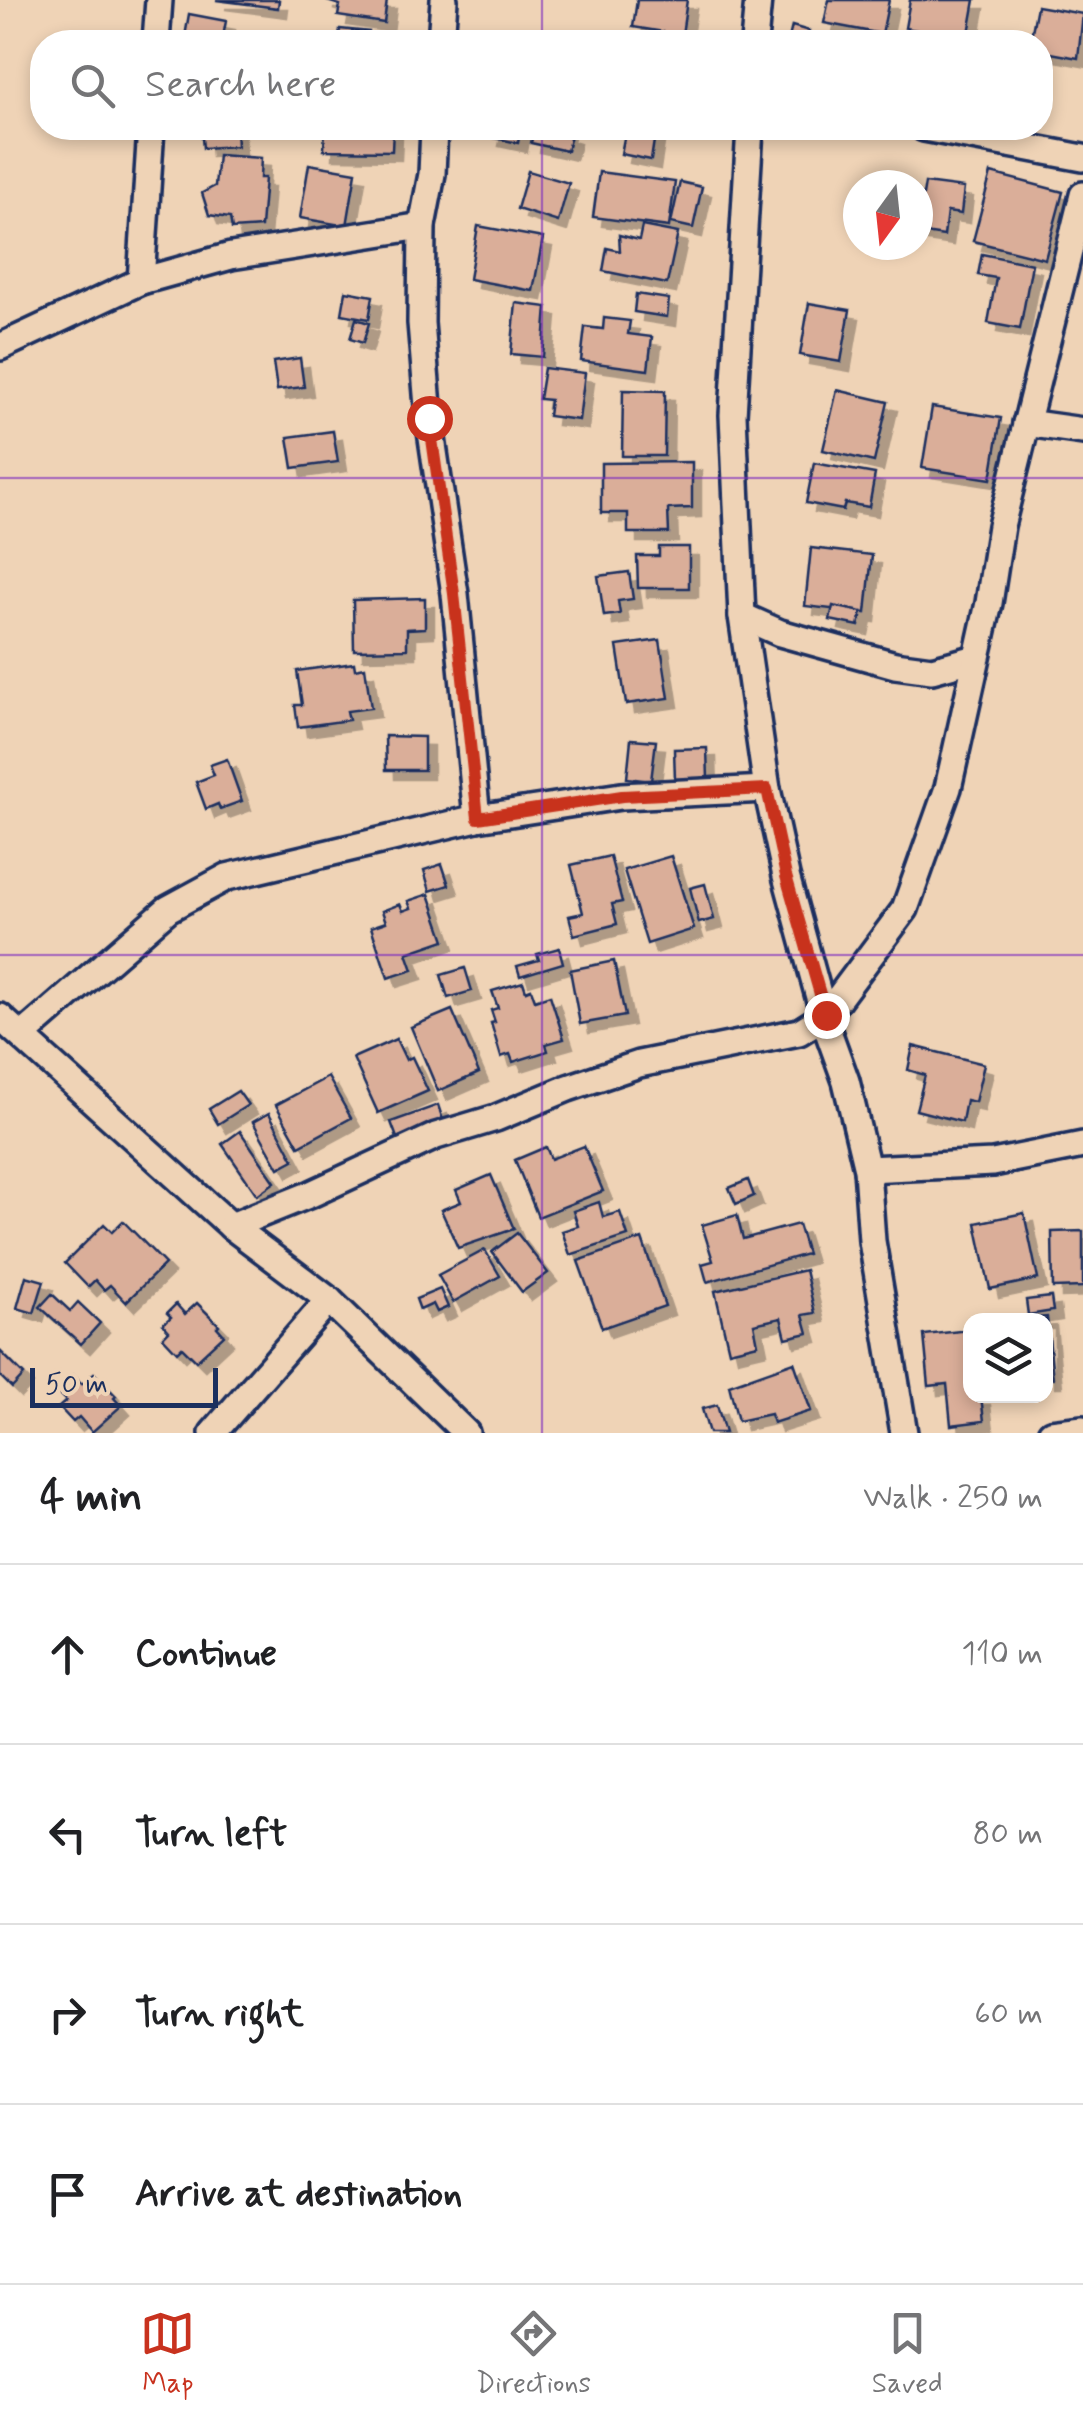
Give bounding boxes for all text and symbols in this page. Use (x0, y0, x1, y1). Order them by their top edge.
search box (30, 30, 1053, 140)
icon: search (65, 58, 120, 113)
text: Search here (145, 61, 336, 110)
north arrow (843, 170, 933, 260)
route start (407, 396, 453, 442)
route end (804, 993, 850, 1039)
map controls (963, 1313, 1053, 1403)
button: layers (963, 1313, 1053, 1403)
scale bar (30, 1363, 218, 1408)
text: 50 m (45, 1367, 108, 1404)
text: 4 min (40, 1471, 142, 1526)
text: Walk · 250 m (863, 1477, 1043, 1519)
icon: ahead (40, 1627, 95, 1682)
text: Continue (135, 1630, 277, 1679)
text: 110 m (962, 1633, 1043, 1675)
icon: left (40, 1807, 95, 1862)
text: Turn left (135, 1810, 287, 1859)
text: 80 m (973, 1813, 1043, 1855)
icon: right (40, 1987, 95, 2042)
text: Turn right (135, 1990, 304, 2039)
text: 60 m (974, 1993, 1043, 2035)
icon: arrive (40, 2167, 95, 2222)
text: Arrive at destination (135, 2170, 462, 2219)
tab: Map (140, 2306, 195, 2403)
tab: Directions (476, 2306, 591, 2403)
tab: Saved (872, 2306, 943, 2403)

